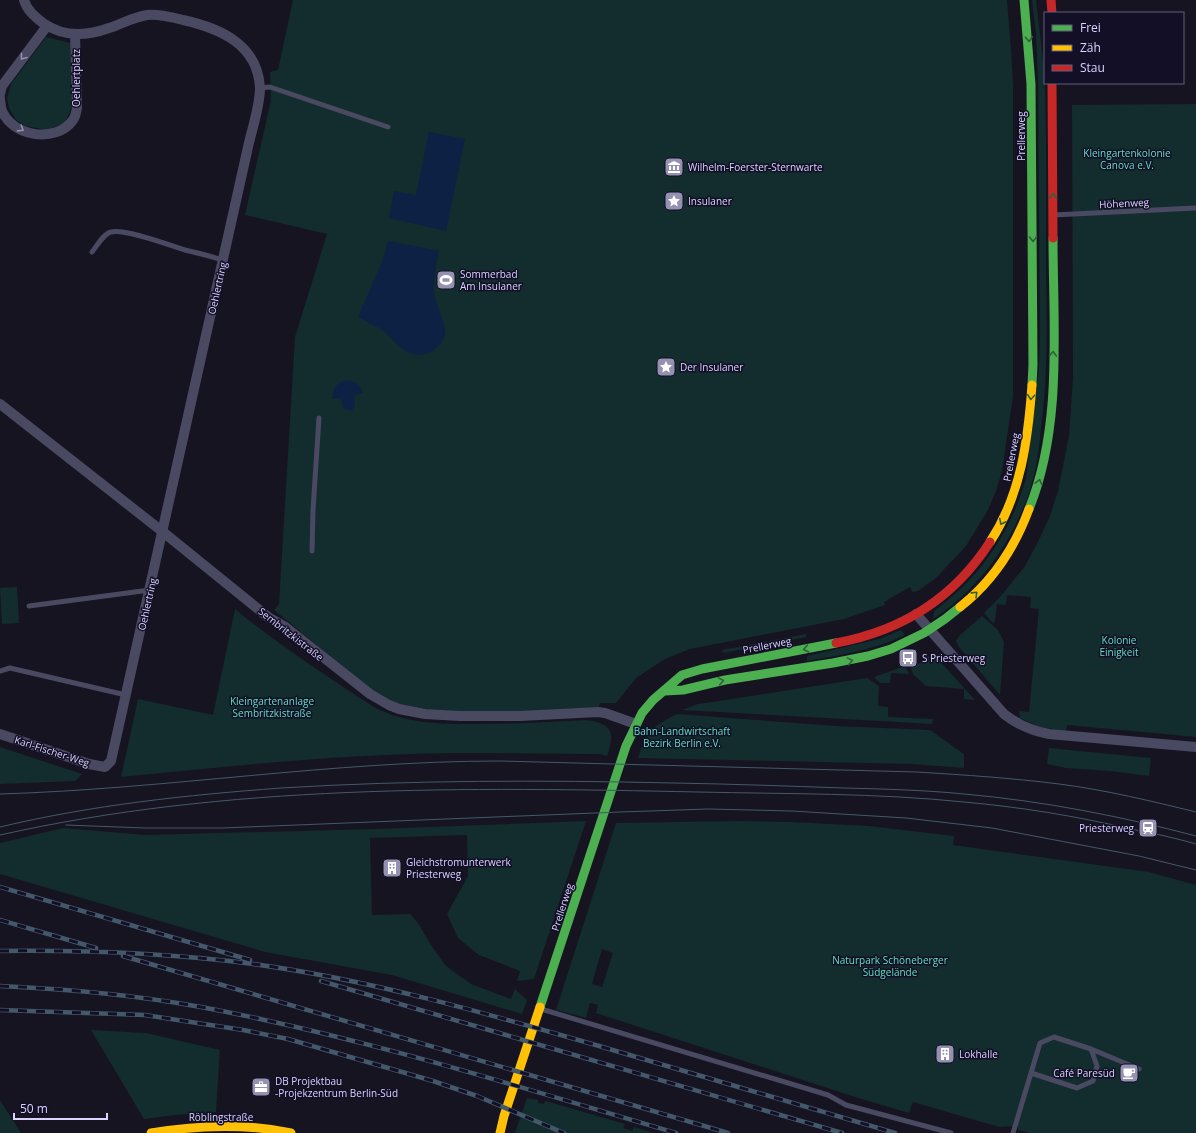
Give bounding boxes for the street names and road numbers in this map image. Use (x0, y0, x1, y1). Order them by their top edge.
street label: Oehlertplatz (69, 49, 83, 107)
street label: Prellerweg (1014, 111, 1028, 161)
street label: Höhenweg (1099, 195, 1150, 211)
street label: Oehlertring (204, 260, 230, 316)
street label: Prellerweg (999, 431, 1023, 483)
street label: Oehlertring (134, 576, 160, 632)
street label: Sembritzkistraße (256, 604, 327, 664)
street label: Prellerweg (741, 633, 793, 657)
street label: Karl-Fischer-Weg (13, 732, 92, 770)
street label: Prellerweg (548, 881, 576, 933)
street label: Röblingstraße (189, 1110, 254, 1124)

